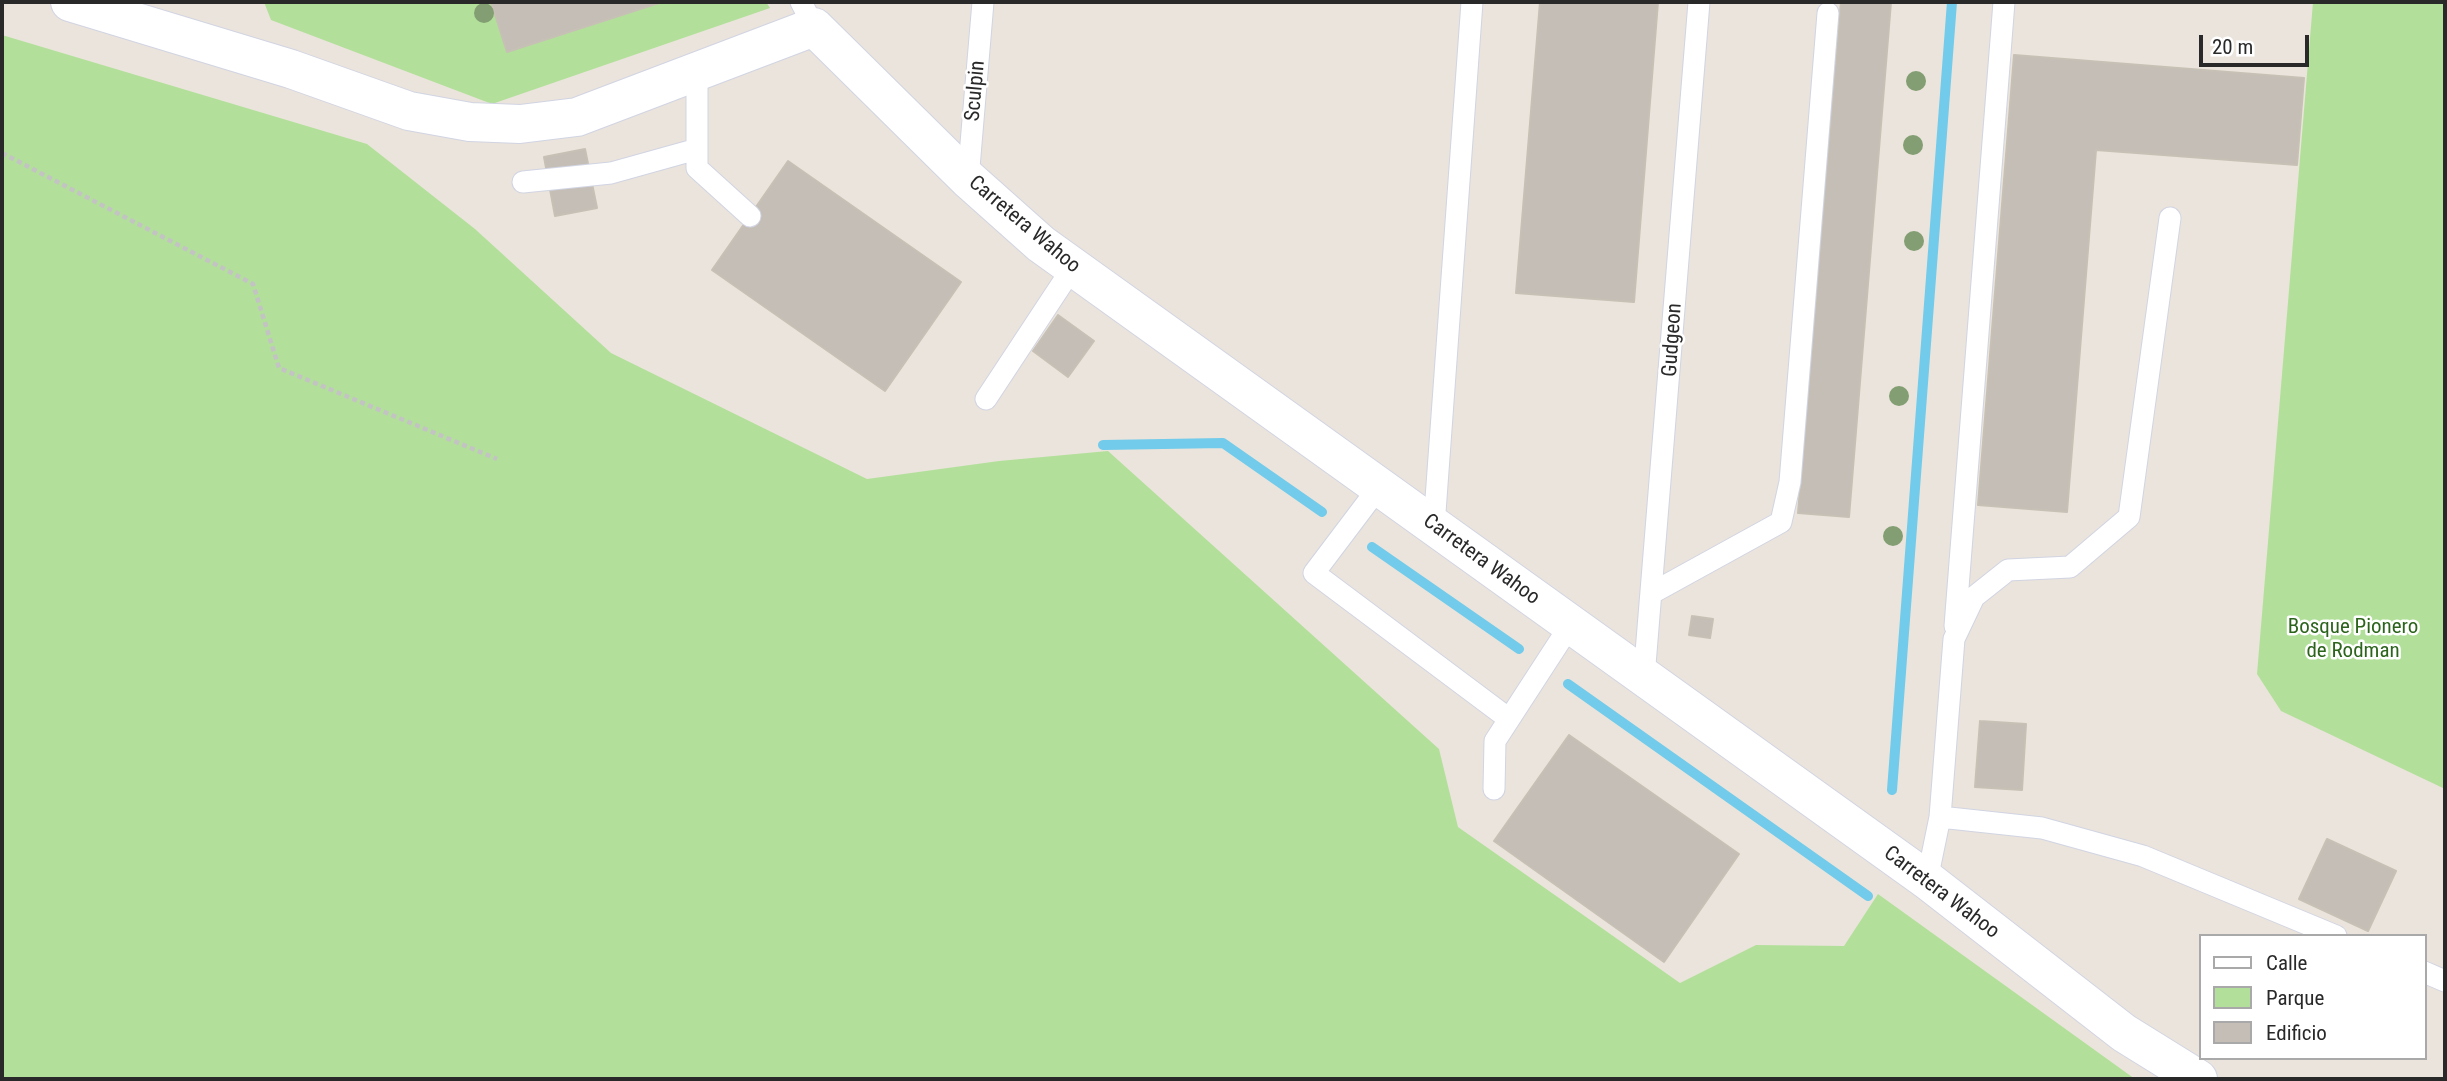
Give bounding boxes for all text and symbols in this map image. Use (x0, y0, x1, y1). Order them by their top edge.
scale bar (2202, 21, 2312, 65)
text: 20 m (2212, 35, 2253, 59)
street label: Sculpin (961, 60, 991, 122)
street label: Carretera Wahoo (963, 171, 1085, 279)
street label: Gudgeon (1658, 302, 1688, 378)
street label: Carretera Wahoo (1418, 509, 1544, 611)
park label: Bosque Pionero de Rodman (2288, 615, 2418, 665)
street label: Carretera Wahoo (1878, 841, 2004, 945)
legend (2198, 934, 2426, 1060)
text: Calle (2266, 951, 2307, 975)
text: Parque (2266, 986, 2324, 1010)
text: Edificio (2266, 1021, 2327, 1045)

